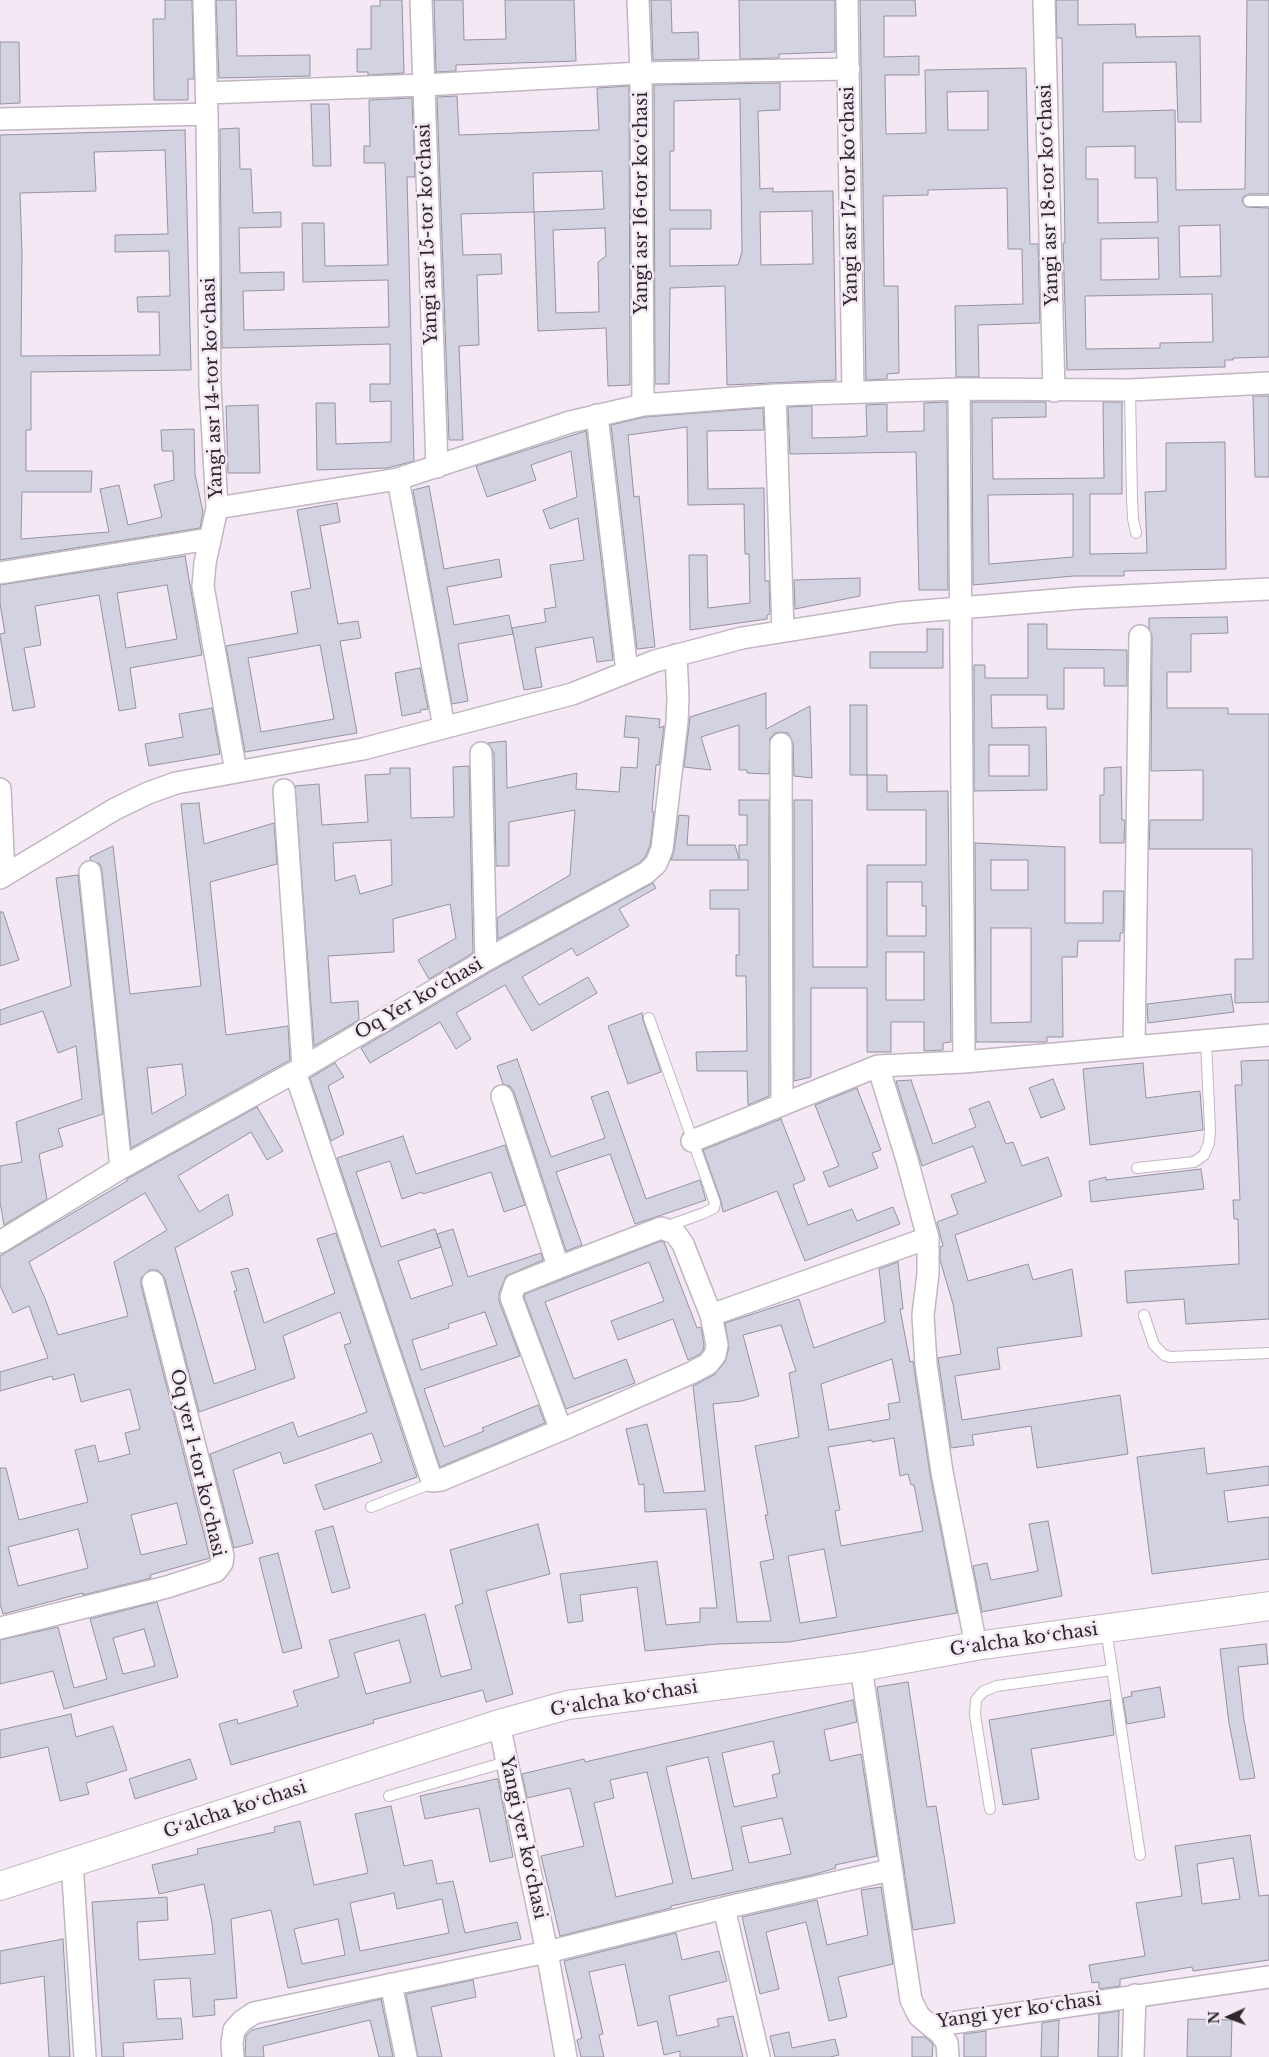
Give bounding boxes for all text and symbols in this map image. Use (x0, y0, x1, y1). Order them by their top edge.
street label: Yangi asr 18-tor koʻchasi (1034, 84, 1064, 306)
street label: Yangi asr 17-tor koʻchasi (837, 86, 863, 306)
street label: Yangi asr 16-tor koʻchasi (631, 92, 653, 314)
street label: Yangi asr 15-tor koʻchasi (413, 123, 443, 345)
street label: Yangi asr 14-tor koʻchasi (198, 277, 228, 499)
street label: Oq Yer koʻchasi (351, 954, 487, 1044)
street label: Oq yer 1-tor koʻchasi (165, 1367, 229, 1559)
street label: Gʻalcha koʻchasi (949, 1619, 1099, 1661)
street label: Gʻalcha koʻchasi (549, 1677, 699, 1721)
street label: Yangi yer koʻchasi (495, 1755, 551, 1921)
street label: Gʻalcha koʻchasi (161, 1777, 309, 1843)
street label: Yangi yer koʻchasi (935, 1989, 1103, 2033)
north arrow (1204, 1992, 1254, 2042)
text: N (1205, 2011, 1223, 2024)

